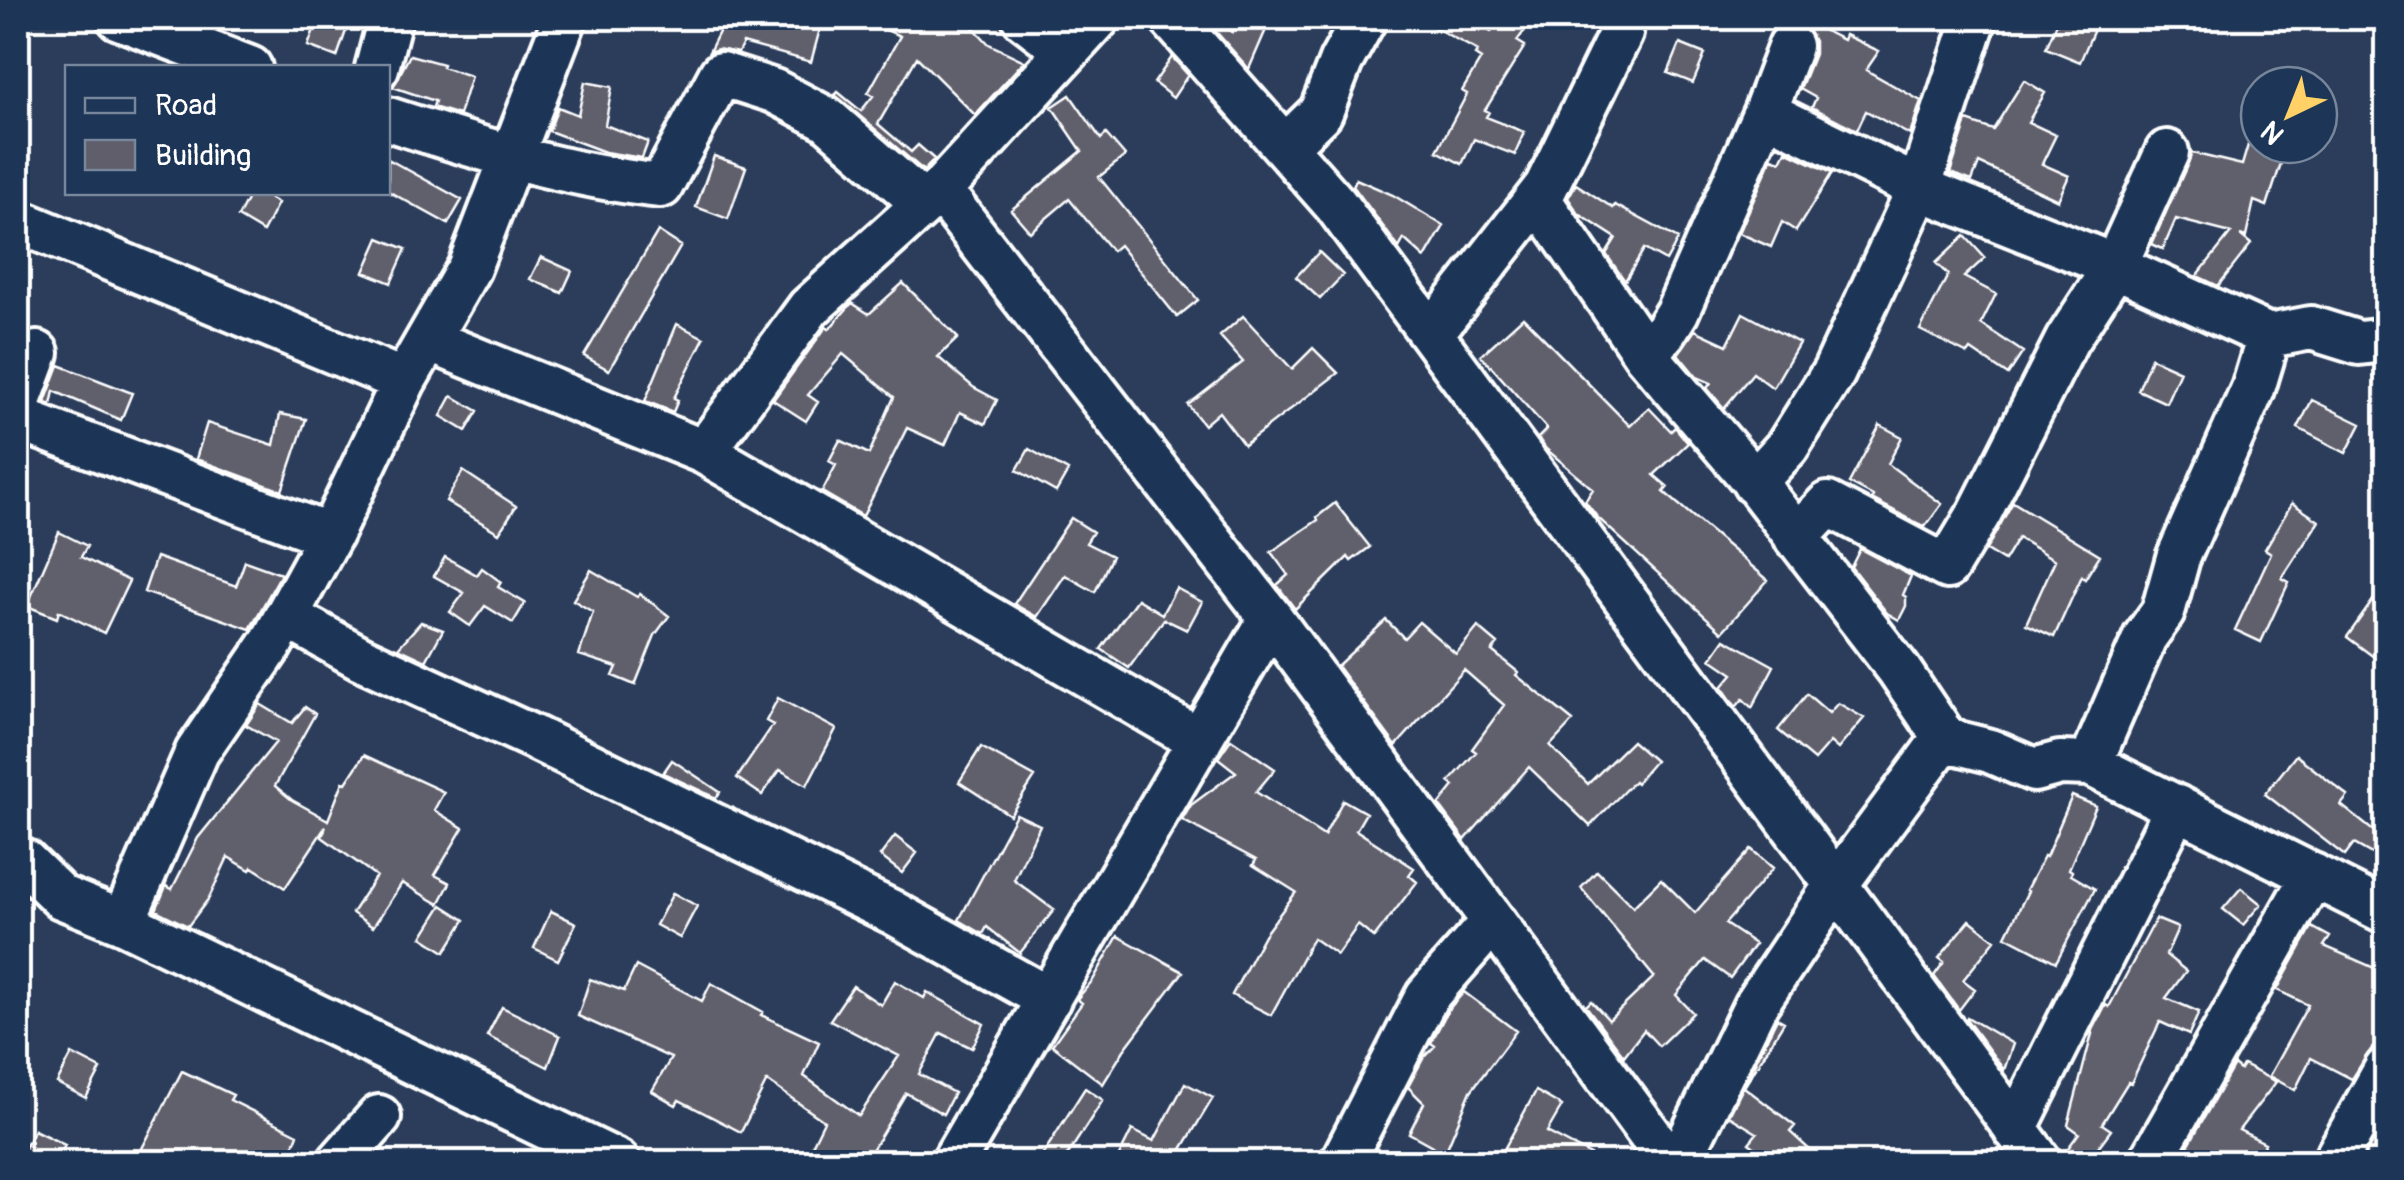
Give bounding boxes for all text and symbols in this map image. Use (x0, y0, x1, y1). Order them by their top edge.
legend (65, 65, 390, 195)
north arrow (2239, 65, 2339, 165)
text: Road (155, 87, 217, 124)
text: N (2254, 113, 2292, 151)
text: Building (155, 137, 251, 174)

